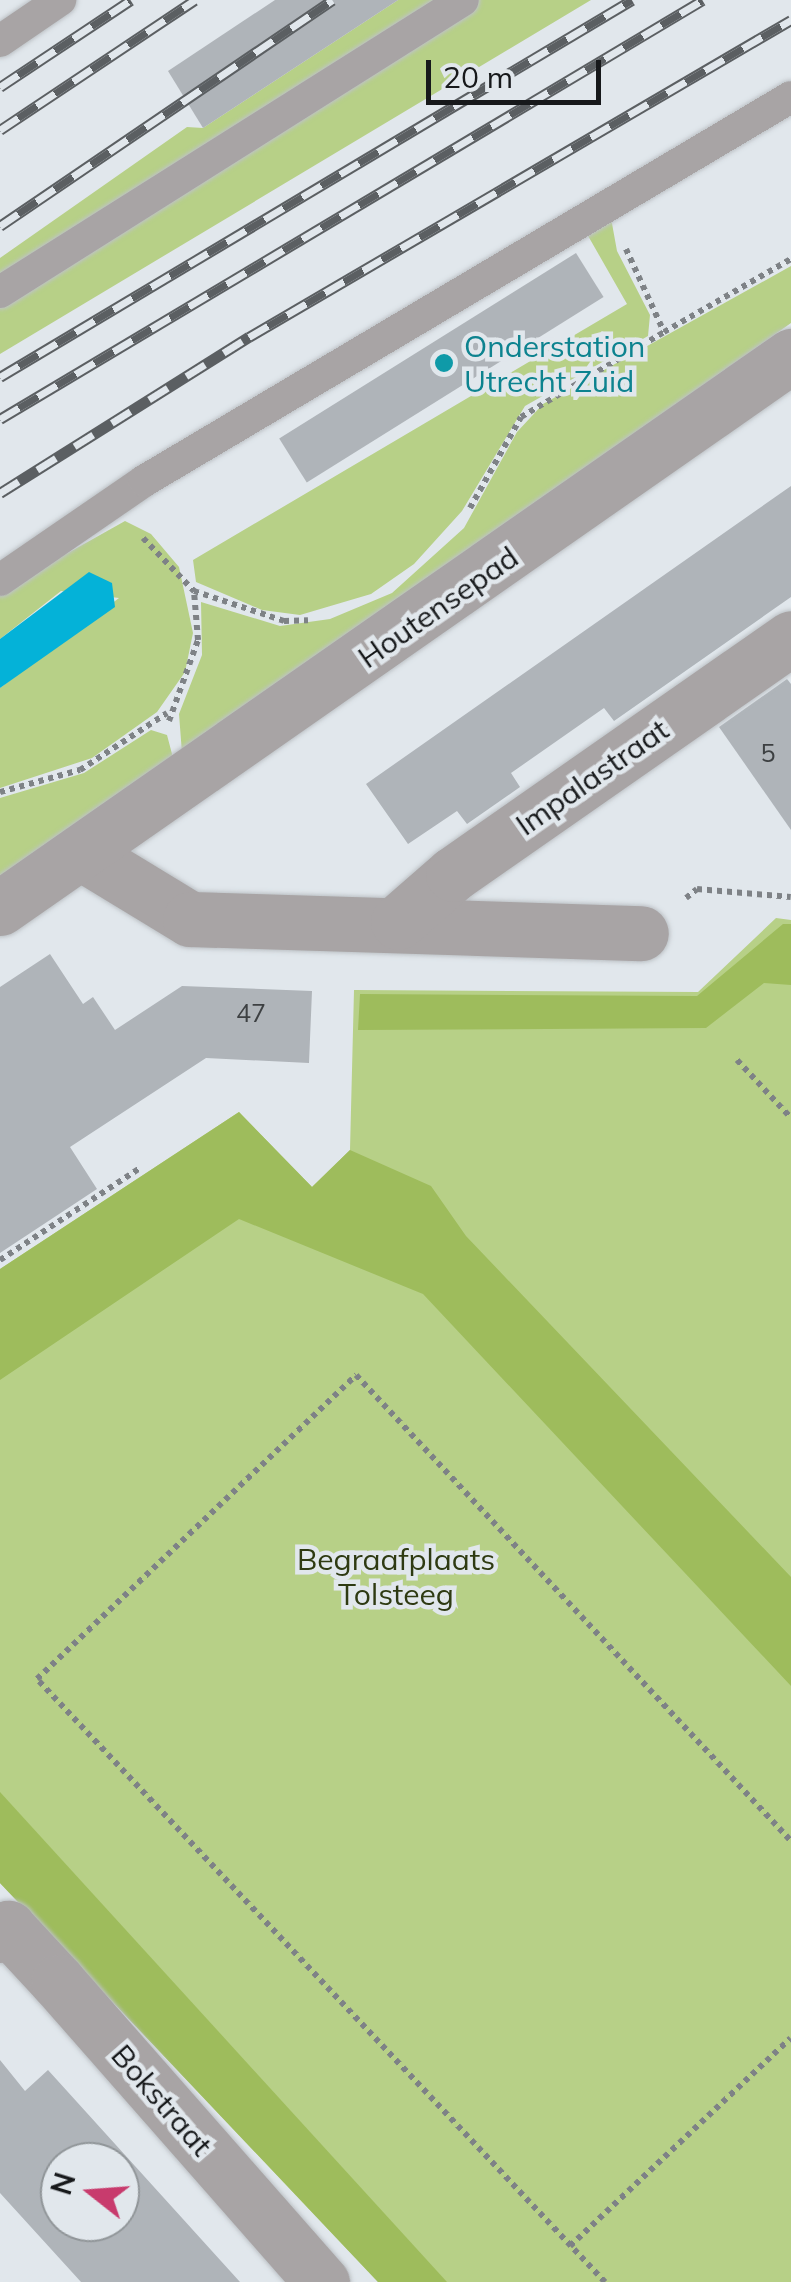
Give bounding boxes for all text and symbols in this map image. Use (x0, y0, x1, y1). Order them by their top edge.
scale bar (431, 40, 606, 102)
text: 20 m (443, 58, 513, 96)
place label: Onderstation Utrecht Zuid (464, 328, 645, 398)
marker: Onderstation Utrecht Zuid (433, 352, 455, 374)
street label: Houtensepad (351, 539, 525, 675)
street label: Impalastraat (509, 711, 675, 843)
house number: 5 (761, 738, 775, 768)
house number: 47 (236, 998, 266, 1028)
park label: Begraafplaats Tolsteeg (297, 1541, 495, 1612)
street label: Bokstraat (104, 2037, 220, 2163)
north arrow (40, 2142, 140, 2242)
text: N (43, 2168, 83, 2199)

